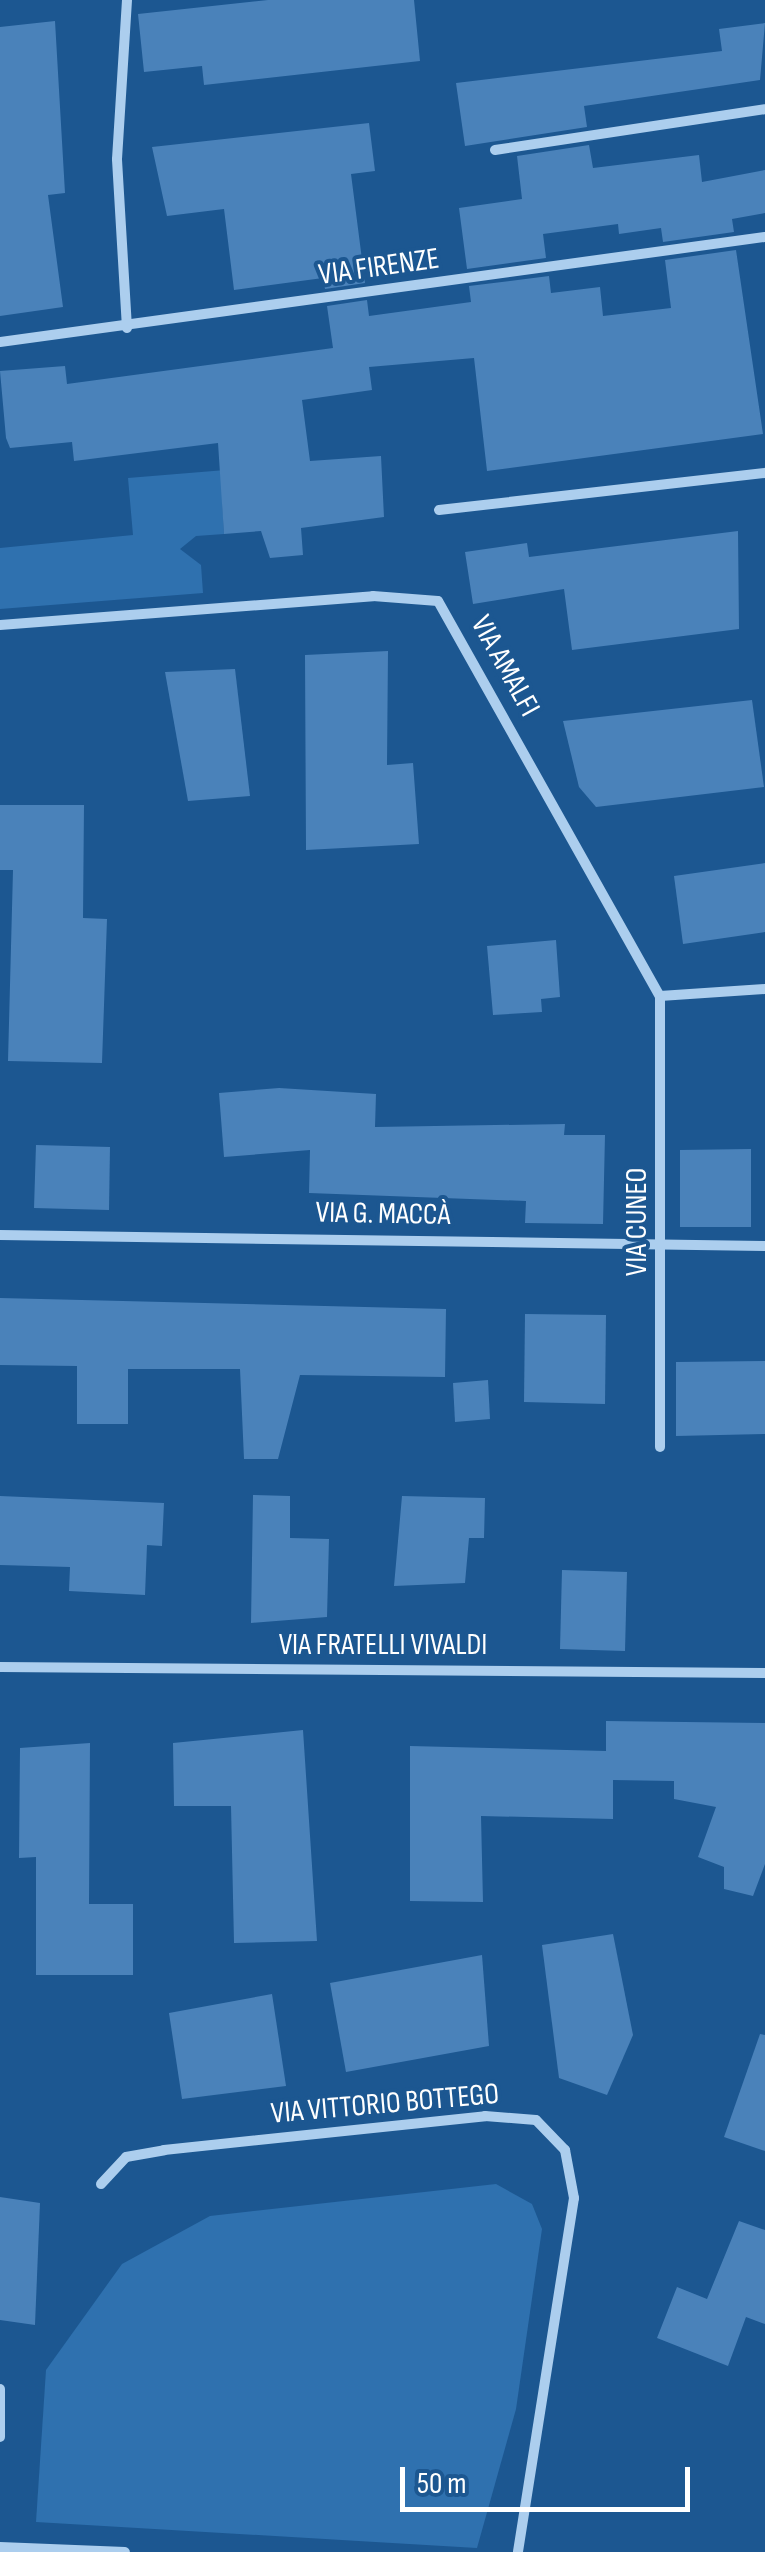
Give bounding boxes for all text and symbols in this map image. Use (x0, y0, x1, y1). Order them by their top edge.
street label: VIA FIRENZE (316, 241, 442, 293)
street label: VIA AMALFI (463, 609, 547, 723)
street label: VIA CUNEO (619, 1168, 655, 1276)
street label: VIA G. MACCÀ (315, 1195, 451, 1233)
street label: VIA FRATELLI VIVALDI (279, 1627, 487, 1663)
street label: VIA VITTORIO BOTTEGO (269, 2076, 501, 2132)
scale bar (405, 2447, 695, 2509)
text: 50 m (417, 2466, 466, 2502)

